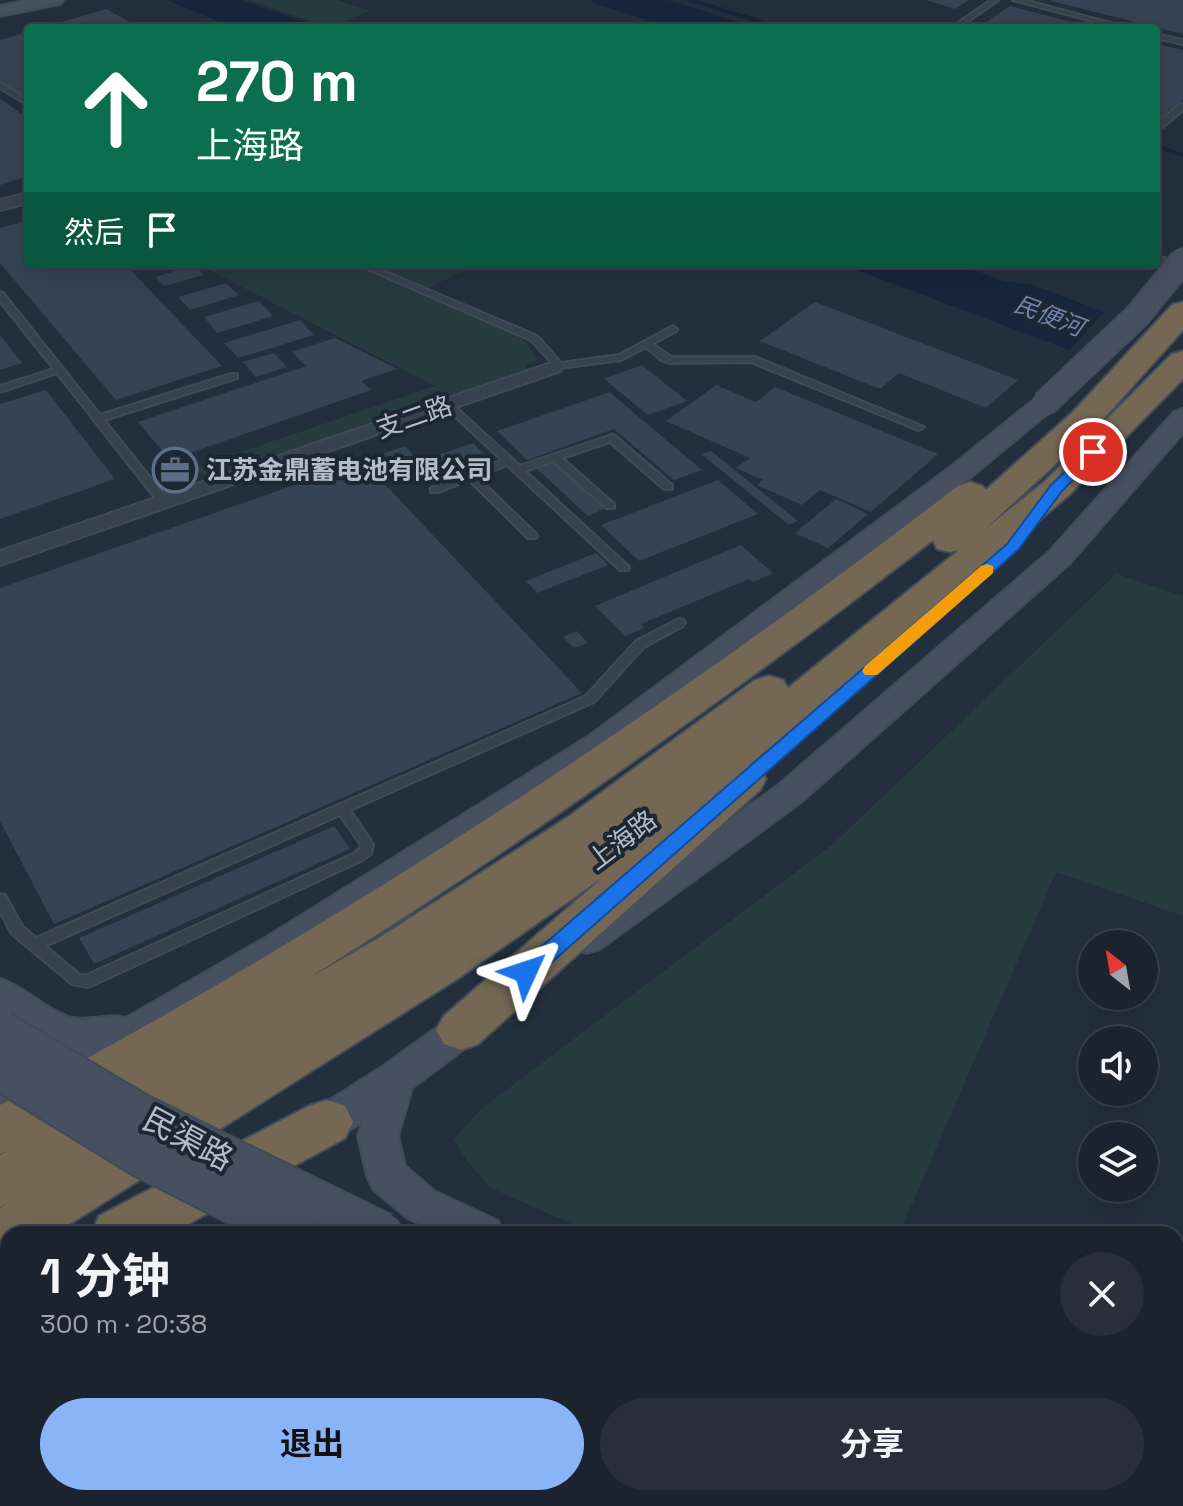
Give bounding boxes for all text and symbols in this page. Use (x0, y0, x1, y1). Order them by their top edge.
text: 270 m (196, 46, 358, 117)
icon: ahead (64, 56, 168, 160)
text: 上海路 (196, 123, 304, 169)
icon: arrive (140, 208, 184, 252)
text: 然后 (64, 213, 124, 252)
water label: 民便河 (1010, 288, 1092, 344)
street label: 支二路 (372, 388, 456, 446)
pin (1059, 418, 1127, 486)
icon: arrive (1071, 430, 1115, 474)
office icon: 江苏金鼎蓄电池有限公司 (151, 446, 199, 494)
place label: 江苏金鼎蓄电池有限公司 (206, 453, 492, 487)
street label: 上海路 (581, 803, 663, 877)
position arrow (484, 930, 568, 1014)
north arrow (1078, 930, 1158, 1010)
map controls (1078, 930, 1158, 1202)
button: sound (1078, 1026, 1158, 1106)
street label: 民渠路 (136, 1099, 240, 1179)
button: layers (1078, 1122, 1158, 1202)
text: 1 分钟 (40, 1246, 170, 1307)
button: close (1060, 1252, 1144, 1336)
text: 300 m · 20:38 (40, 1307, 207, 1341)
button: 退出 (40, 1398, 584, 1490)
button: 分享 (600, 1398, 1144, 1490)

